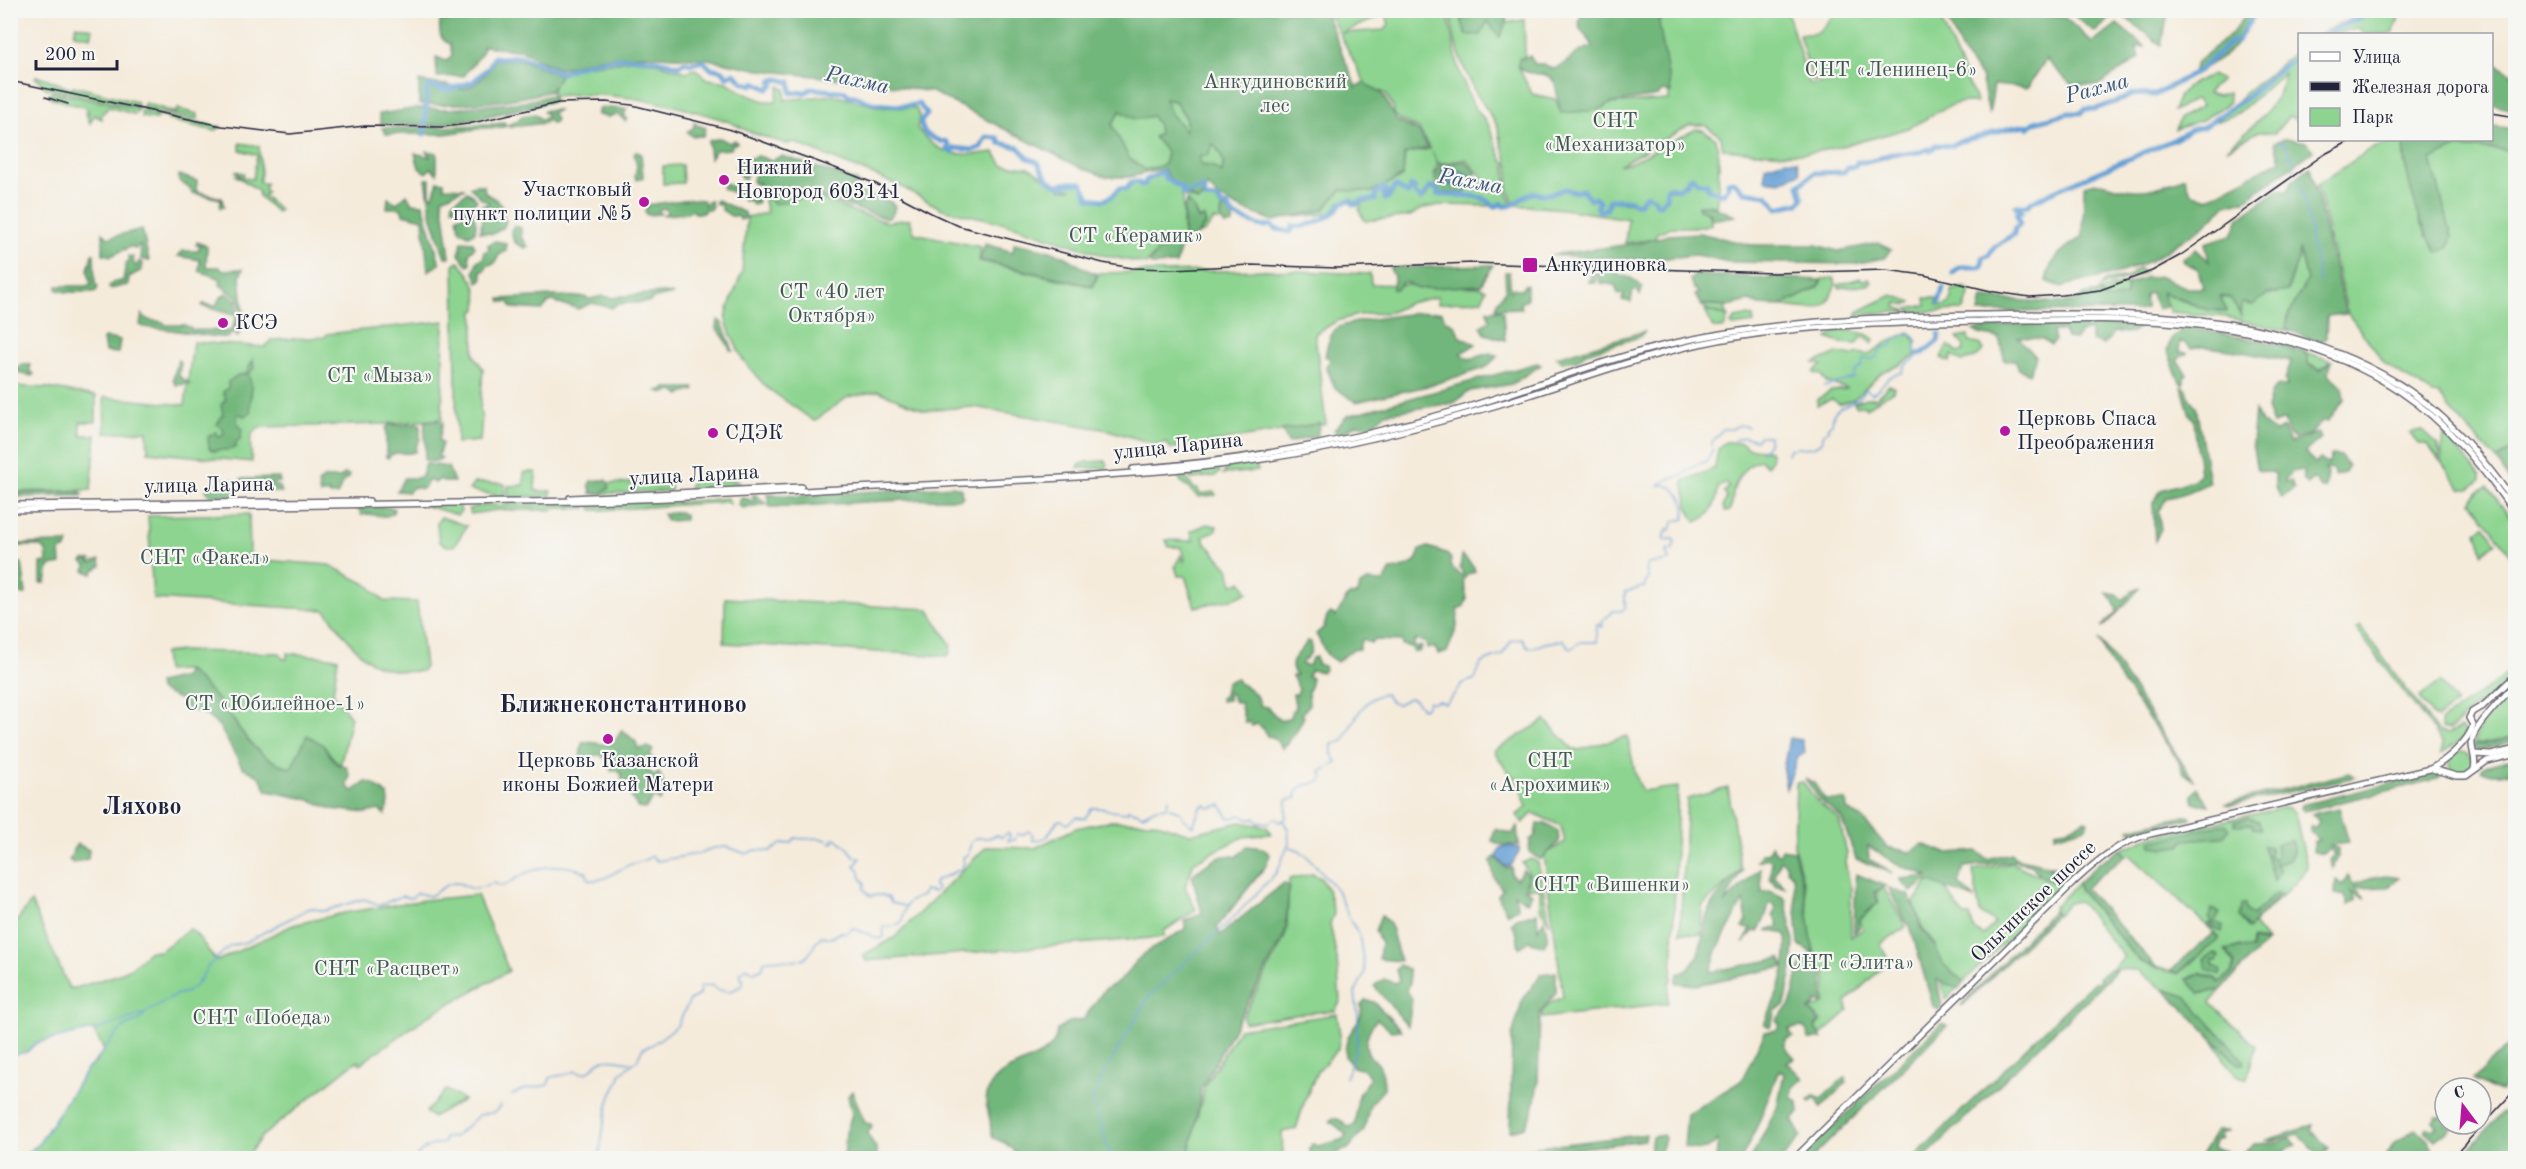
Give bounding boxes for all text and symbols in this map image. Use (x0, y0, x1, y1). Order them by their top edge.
scale bar (36, 33, 117, 71)
legend (2298, 33, 2493, 141)
text: 200 m (45, 46, 96, 64)
text: Улица (2352, 49, 2401, 67)
park label: СНТ «Ленинец-6» (1804, 60, 1978, 81)
water label: Рахма (822, 63, 891, 99)
water label: Рахма (2062, 70, 2131, 108)
park label: Анкудиновский лес (1203, 72, 1347, 117)
text: Железная дорога (2352, 79, 2489, 97)
text: Парк (2352, 109, 2393, 127)
park label: СНТ «Механизатор» (1544, 111, 1686, 156)
place label: Нижний Новгород 603141 (736, 158, 901, 203)
water label: Рахма (1435, 165, 1504, 199)
marker: Нижний Новгород 603141 (717, 173, 731, 187)
place label: Участковый пункт полиции №5 (453, 180, 632, 225)
marker: Участковый пункт полиции №5 (637, 195, 651, 209)
park label: СТ «Керамик» (1068, 226, 1204, 247)
place label: Анкудиновка (1544, 255, 1667, 276)
marker: Анкудиновка (1521, 256, 1539, 274)
park label: СТ «40 лет Октября» (779, 282, 885, 327)
place label: КСЭ (235, 313, 278, 334)
marker: КСЭ (216, 316, 230, 330)
park label: СТ «Мыза» (327, 366, 433, 387)
place label: Церковь Спаса Преображения (2017, 409, 2157, 454)
place label: СДЭК (725, 423, 783, 444)
marker: Церковь Спаса Преображения (1998, 424, 2012, 438)
marker: СДЭК (706, 426, 720, 440)
street label: улица Ларина (1112, 430, 1244, 464)
street label: улица Ларина (628, 462, 760, 490)
street label: улица Ларина (144, 474, 274, 498)
park label: СНТ «Факел» (140, 548, 270, 569)
park label: СТ «Юбилейное-1» (185, 694, 365, 715)
district label: Ближнеконстантиново (499, 694, 747, 718)
marker: Церковь Казанской иконы Божией Матери (601, 732, 615, 746)
place label: Церковь Казанской иконы Божией Матери (502, 751, 714, 796)
park label: СНТ «Агрохимик» (1489, 751, 1611, 796)
district label: Ляхово (102, 796, 182, 820)
street label: Ольгинское шоссе (1967, 837, 2101, 967)
park label: СНТ «Вишенки» (1534, 875, 1690, 896)
park label: СНТ «Элита» (1787, 953, 1915, 974)
park label: СНТ «Расцвет» (314, 959, 460, 980)
park label: СНТ «Победа» (192, 1008, 332, 1029)
north arrow (2433, 1076, 2493, 1136)
text: С (2452, 1084, 2467, 1103)

